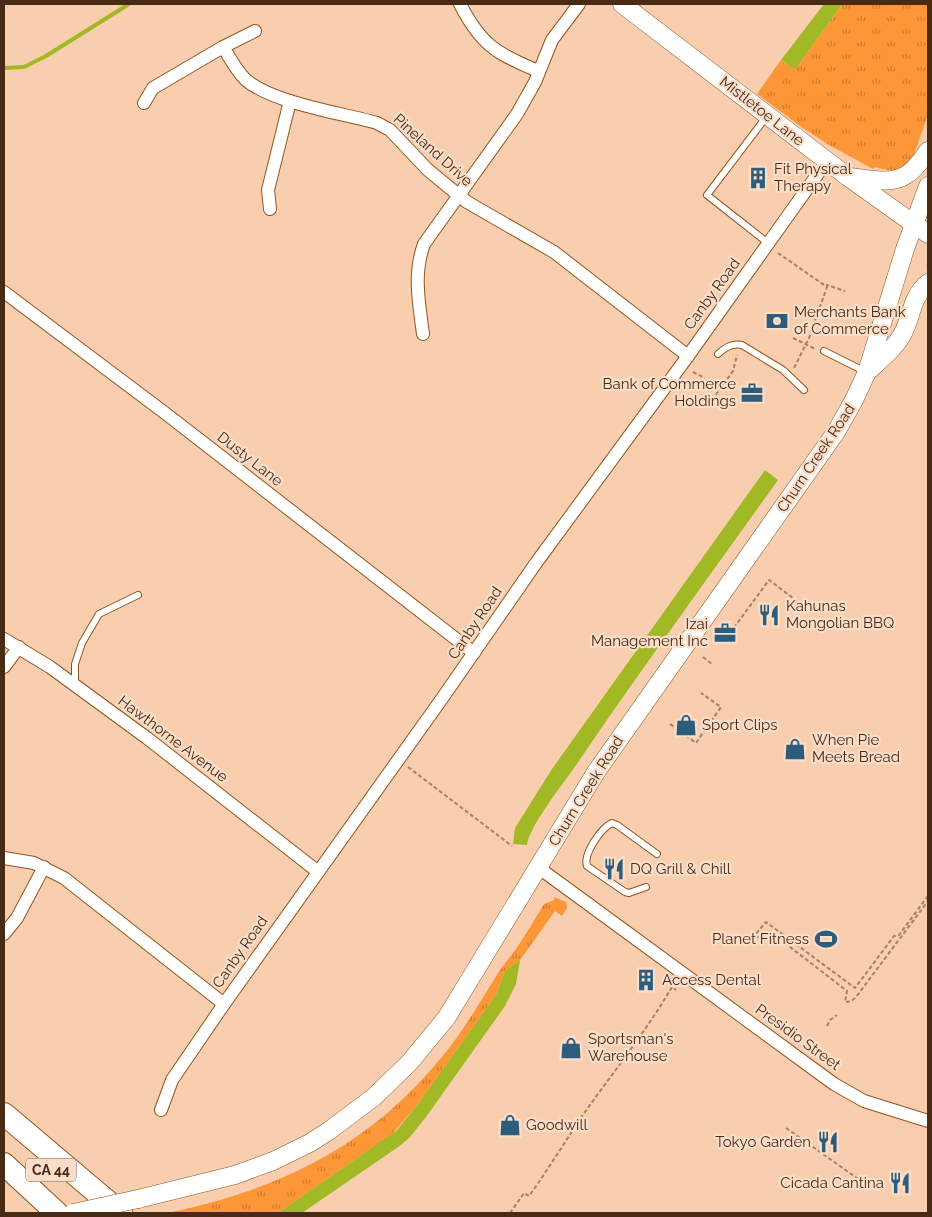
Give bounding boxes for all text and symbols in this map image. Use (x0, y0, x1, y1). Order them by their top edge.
street label: Mistletoe Lane (716, 72, 808, 150)
street label: Pineland Drive (390, 110, 476, 190)
place label: Fit Physical Therapy (774, 160, 853, 195)
building icon: Fit Physical Therapy (745, 165, 771, 191)
street label: Canby Road (680, 255, 744, 333)
place label: Merchants Bank of Commerce (794, 303, 906, 338)
bank icon: Merchants Bank of Commerce (764, 308, 790, 334)
place label: Bank of Commerce Holdings (602, 375, 736, 410)
office icon: Bank of Commerce Holdings (739, 380, 765, 406)
street label: Churn Creek Road (773, 401, 859, 515)
street label: Dusty Lane (214, 428, 286, 490)
street label: Canby Road (444, 583, 506, 663)
place label: Kahunas Mongolian BBQ (786, 597, 894, 632)
restaurant icon: Kahunas Mongolian BBQ (756, 602, 782, 628)
place label: Izai Management Inc (591, 615, 708, 650)
office icon: Izai Management Inc (712, 620, 738, 646)
street label: Hawthorne Avenue (115, 692, 232, 786)
shop icon: Sport Clips (673, 712, 699, 738)
place label: Sport Clips (702, 716, 778, 734)
place label: When Pie Meets Bread (812, 731, 900, 766)
street label: Churn Creek Road (545, 733, 627, 849)
shop icon: When Pie Meets Bread (782, 736, 808, 762)
restaurant icon: DQ Grill & Chill (601, 856, 627, 882)
place label: DQ Grill & Chill (630, 860, 732, 878)
street label: Canby Road (209, 913, 271, 991)
sports icon: Planet Fitness (813, 926, 839, 952)
place label: Planet Fitness (712, 930, 809, 948)
building icon: Access Dental (633, 967, 659, 993)
place label: Access Dental (662, 971, 762, 989)
street label: Presidio Street (752, 1000, 844, 1074)
place label: Sportsman's Warehouse (588, 1030, 673, 1065)
shop icon: Sportsman's Warehouse (558, 1035, 584, 1061)
shop icon: Goodwill (497, 1112, 523, 1138)
place label: Goodwill (526, 1116, 588, 1134)
restaurant icon: Tokyo Garden (815, 1129, 841, 1155)
place label: Tokyo Garden (715, 1133, 811, 1151)
road number: CA 44 (26, 1158, 76, 1182)
restaurant icon: Cicada Cantina (887, 1170, 913, 1196)
place label: Cicada Cantina (780, 1174, 884, 1192)

